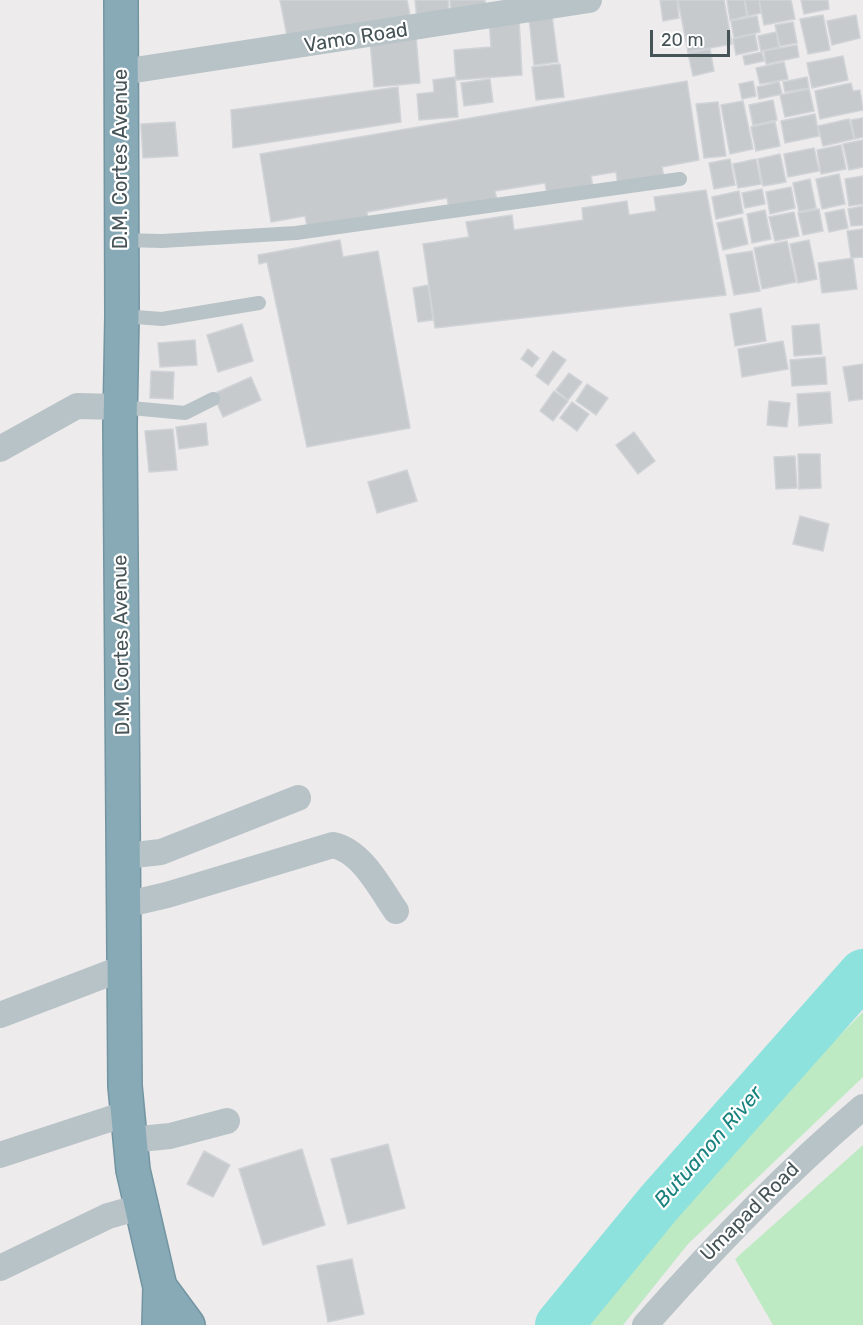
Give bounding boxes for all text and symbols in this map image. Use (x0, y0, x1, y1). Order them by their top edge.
street label: Vamo Road (302, 18, 410, 58)
scale bar (653, 18, 732, 56)
text: 20 m (661, 29, 703, 51)
street label: D.M. Cortes Avenue (109, 69, 133, 249)
street label: D.M. Cortes Avenue (108, 555, 136, 735)
water label: Butuanon River (650, 1081, 768, 1213)
street label: Umapad Road (696, 1158, 804, 1266)

